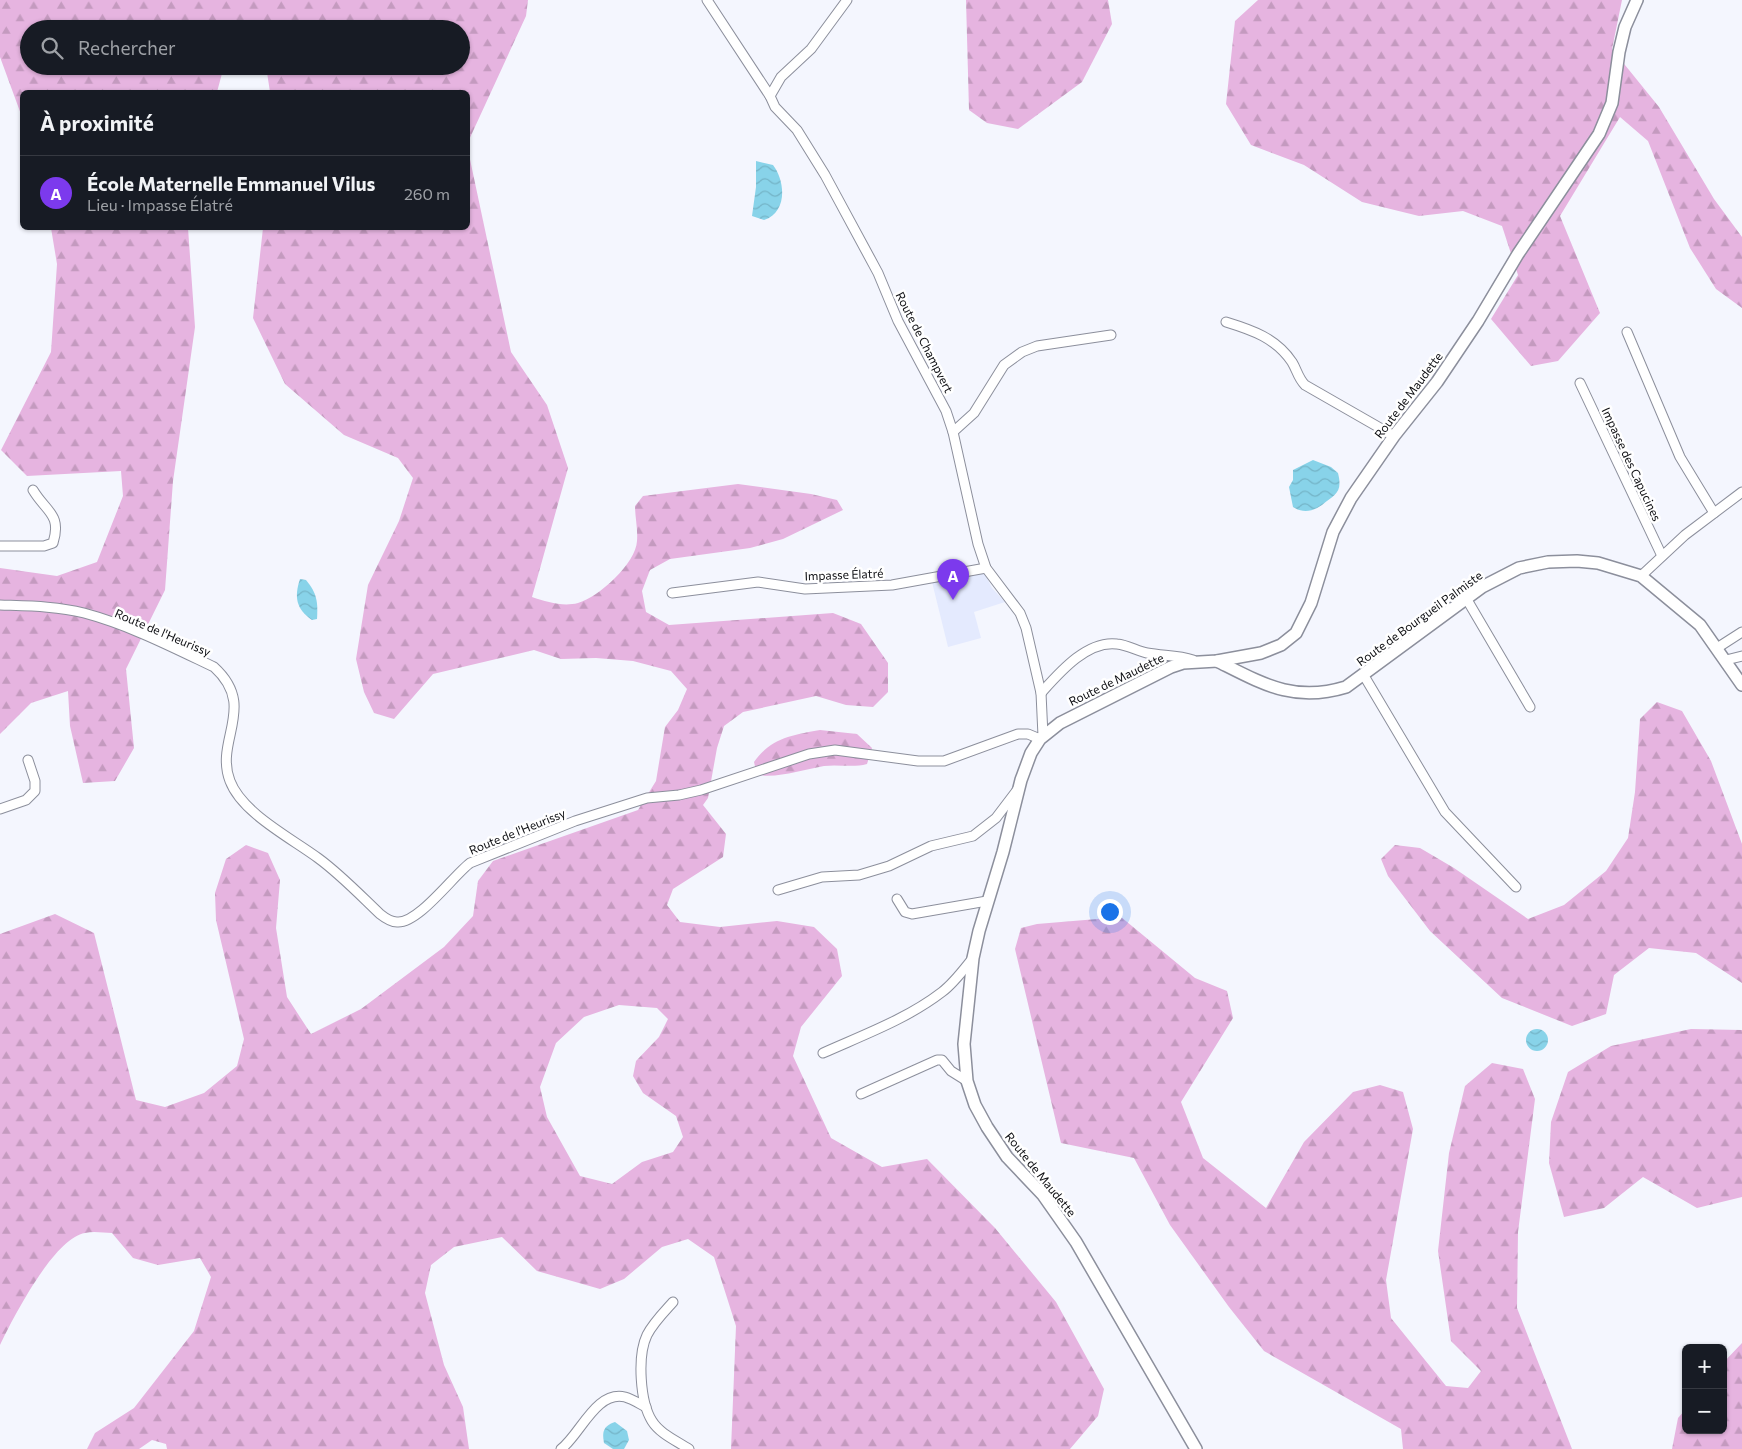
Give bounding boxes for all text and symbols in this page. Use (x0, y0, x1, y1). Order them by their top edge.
search box (20, 20, 470, 75)
icon: search (38, 34, 66, 62)
text: Rechercher (78, 36, 176, 59)
text: À proximité (40, 110, 154, 135)
text: École Maternelle Emmanuel Vilus (87, 172, 375, 195)
text: A (50, 184, 62, 203)
text: 260 m (404, 184, 450, 203)
text: Lieu · Impasse Élatré (87, 195, 233, 214)
street label: Route de Champvert (893, 289, 957, 395)
street label: Route de Maudette (1371, 349, 1445, 441)
street label: Impasse des Capucines (1600, 405, 1664, 523)
pin: A (937, 559, 969, 600)
street label: Impasse Élatré (804, 566, 884, 582)
street label: Route de Bourgueil Palmiste (1353, 568, 1485, 668)
street label: Route de l'Heurissy (113, 605, 213, 659)
street label: Route de Maudette (1066, 650, 1166, 708)
street label: Route de l'Heurissy (467, 805, 567, 857)
your location (1097, 899, 1123, 925)
street label: Route de Maudette (1003, 1129, 1079, 1219)
map controls (1682, 1344, 1727, 1434)
button: + (1682, 1344, 1727, 1389)
button: − (1682, 1389, 1727, 1434)

